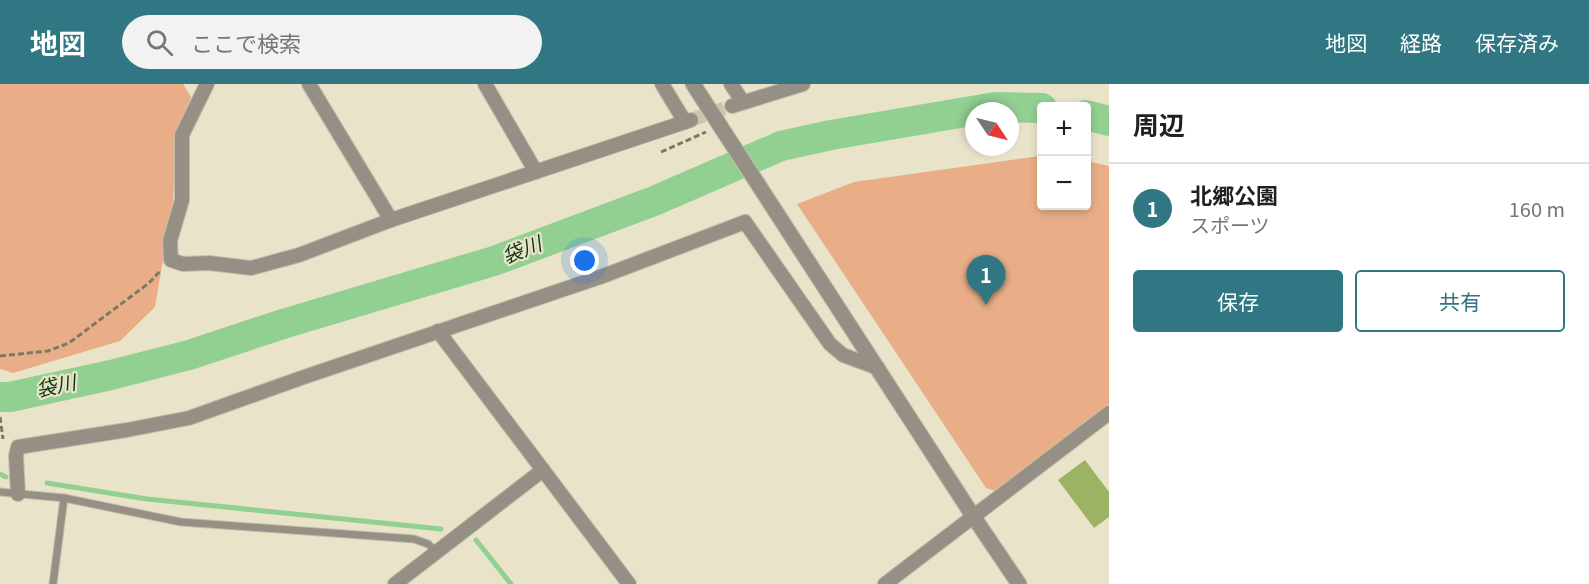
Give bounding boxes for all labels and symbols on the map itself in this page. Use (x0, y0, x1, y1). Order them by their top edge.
north arrow (965, 102, 1019, 156)
water label: 袋川 (498, 227, 547, 269)
your location (570, 246, 599, 275)
pin: 1 (966, 256, 1006, 305)
water label: 袋川 (33, 366, 80, 403)

